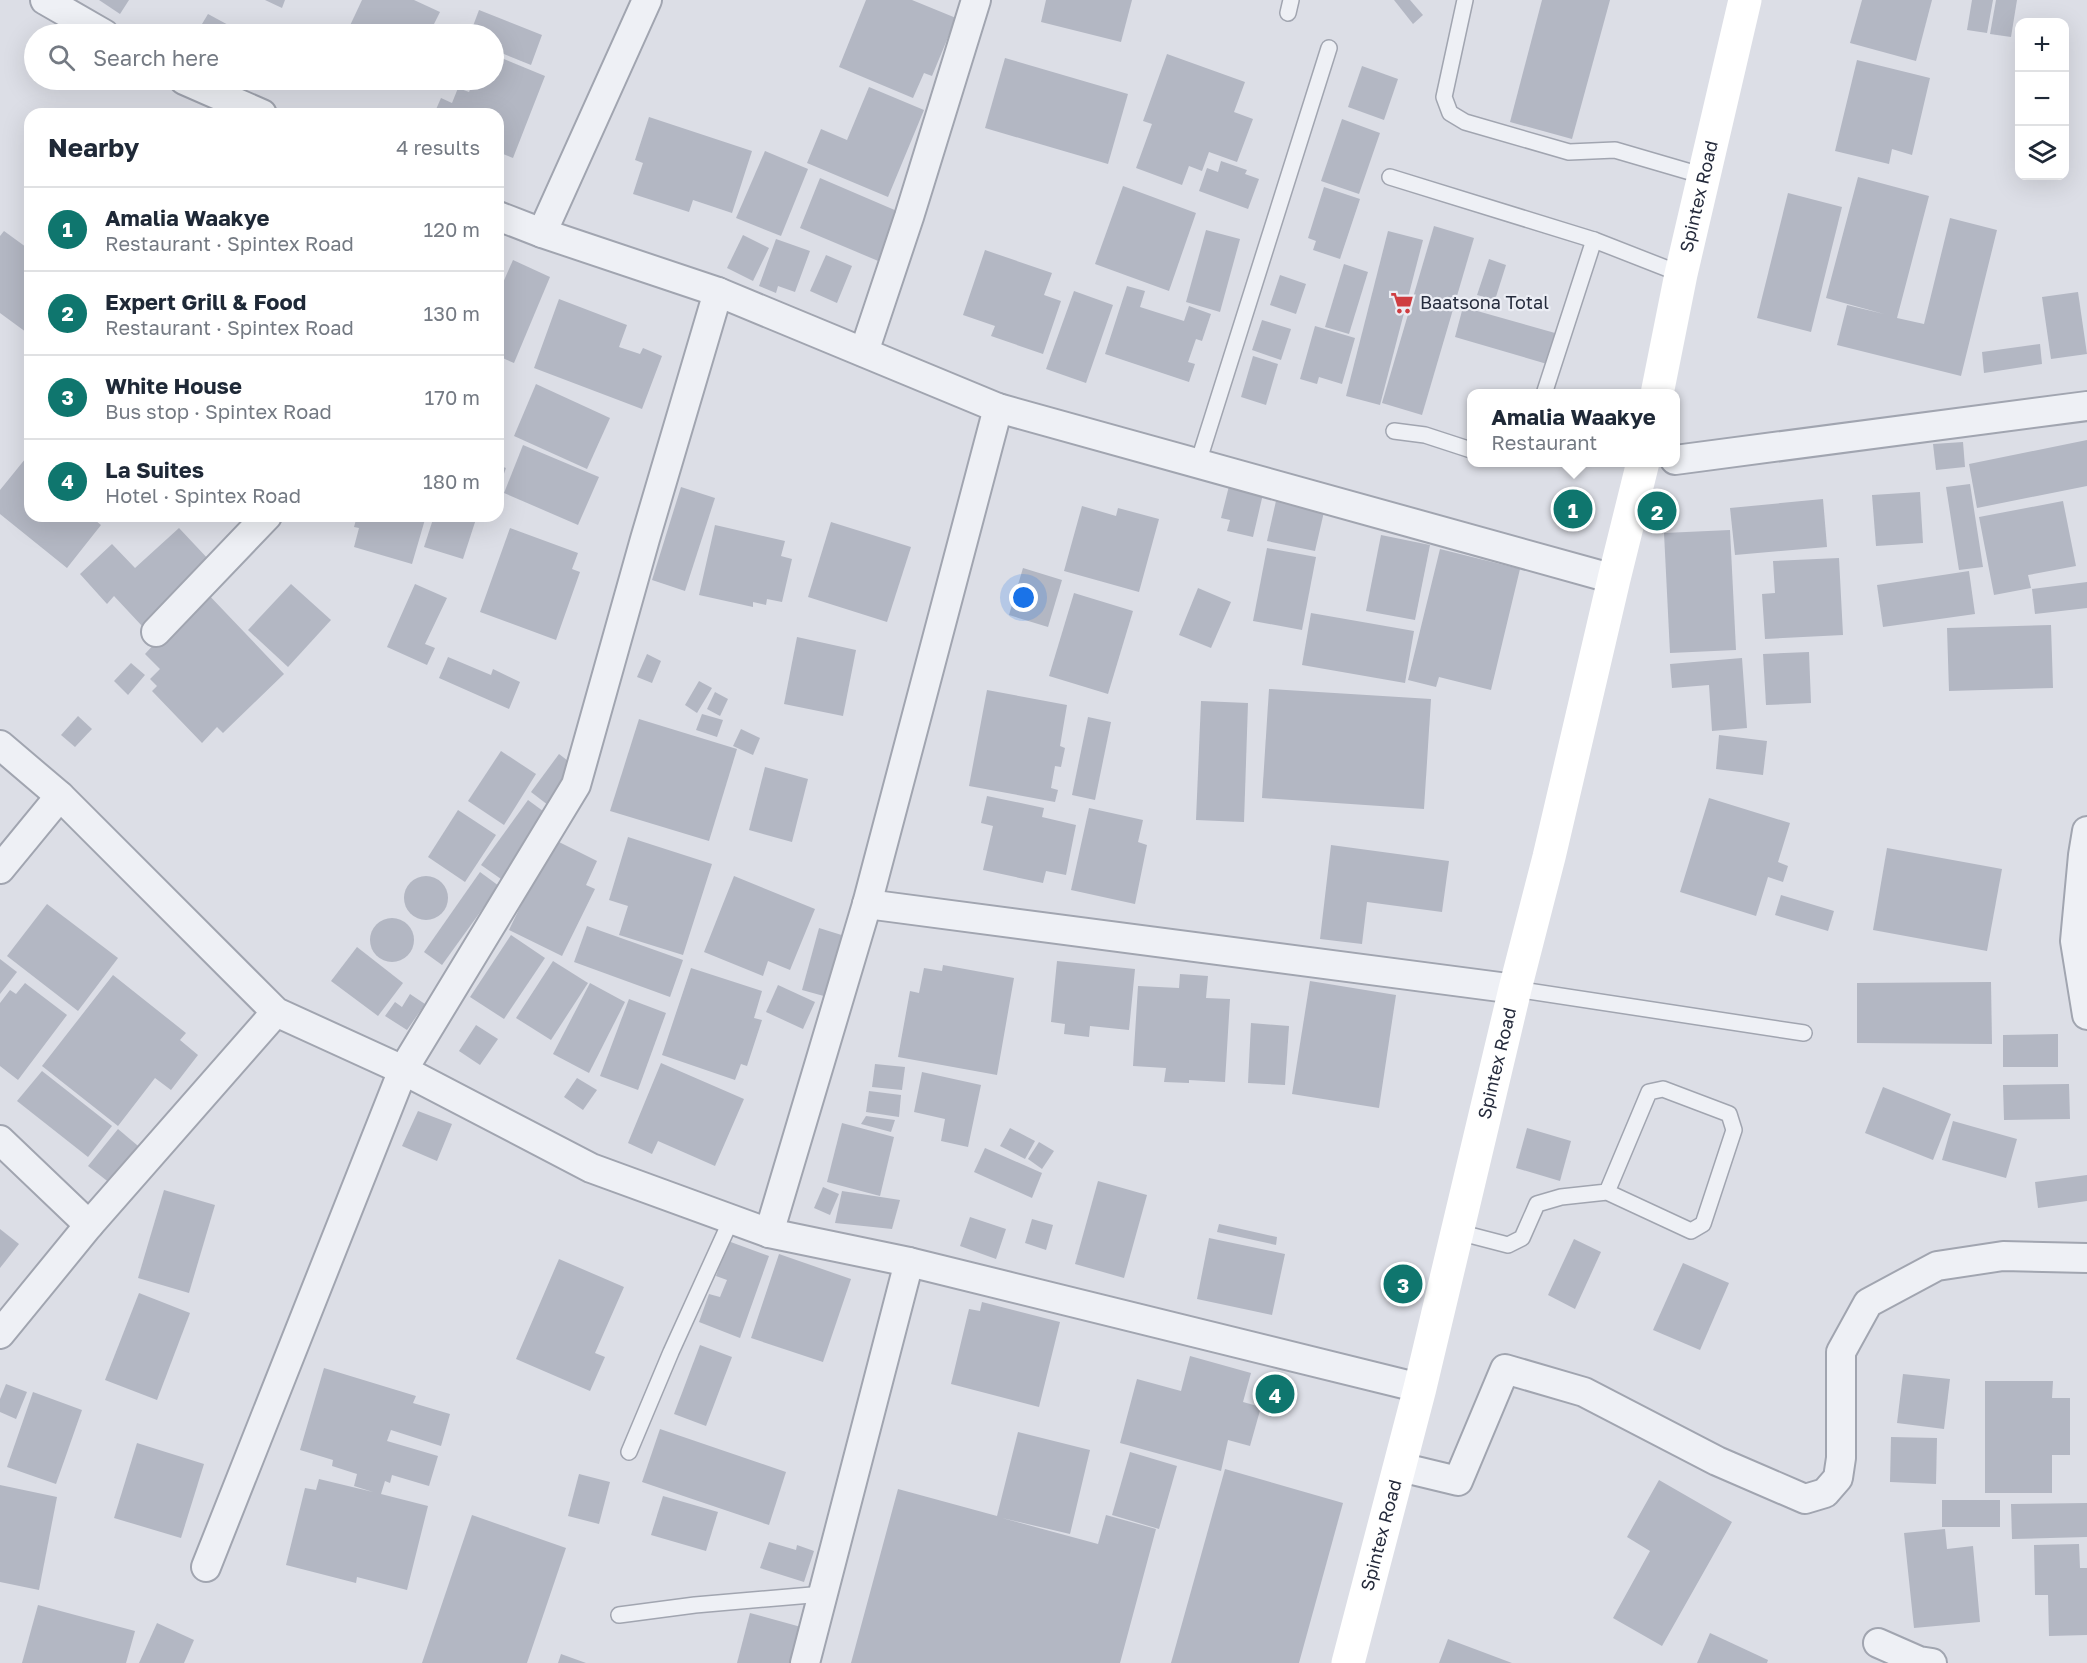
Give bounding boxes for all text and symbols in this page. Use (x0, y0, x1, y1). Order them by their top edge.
map controls (2015, 18, 2069, 180)
button: + (2015, 18, 2069, 72)
search box (24, 24, 504, 90)
icon: search (45, 41, 78, 74)
text: Search here (93, 44, 219, 71)
button: − (2015, 72, 2069, 126)
button: layers (2015, 126, 2069, 180)
text: Nearby (48, 132, 139, 163)
text: 4 results (396, 135, 480, 159)
street label: Spintex Road (1674, 138, 1722, 254)
text: Amalia Waakye (105, 204, 269, 231)
text: 1 (62, 217, 73, 241)
text: 120 m (424, 217, 480, 241)
text: Restaurant · Spintex Road (105, 231, 354, 255)
text: Expert Grill & Food (105, 288, 306, 315)
supermarket icon: Baatsona Total (1389, 290, 1415, 316)
place label: Baatsona Total (1420, 291, 1549, 313)
text: 2 (61, 301, 74, 325)
text: 130 m (424, 301, 480, 325)
text: Restaurant · Spintex Road (105, 315, 354, 339)
text: White House (105, 372, 242, 399)
text: 3 (61, 385, 74, 409)
text: 170 m (425, 385, 480, 409)
popup (1467, 389, 1680, 467)
text: Bus stop · Spintex Road (105, 399, 332, 423)
text: Amalia Waakye (1491, 403, 1656, 430)
text: Restaurant (1491, 430, 1597, 454)
text: La Suites (105, 456, 204, 483)
text: 4 (61, 469, 74, 493)
text: 180 m (423, 469, 480, 493)
text: Hotel · Spintex Road (105, 483, 301, 507)
pin: 1 (1554, 486, 1592, 532)
pin: 2 (1638, 488, 1676, 534)
your location (1009, 583, 1038, 612)
street label: Spintex Road (1472, 1005, 1520, 1121)
pin: 3 (1384, 1262, 1422, 1306)
pin: 4 (1256, 1372, 1294, 1416)
street label: Spintex Road (1355, 1477, 1406, 1593)

